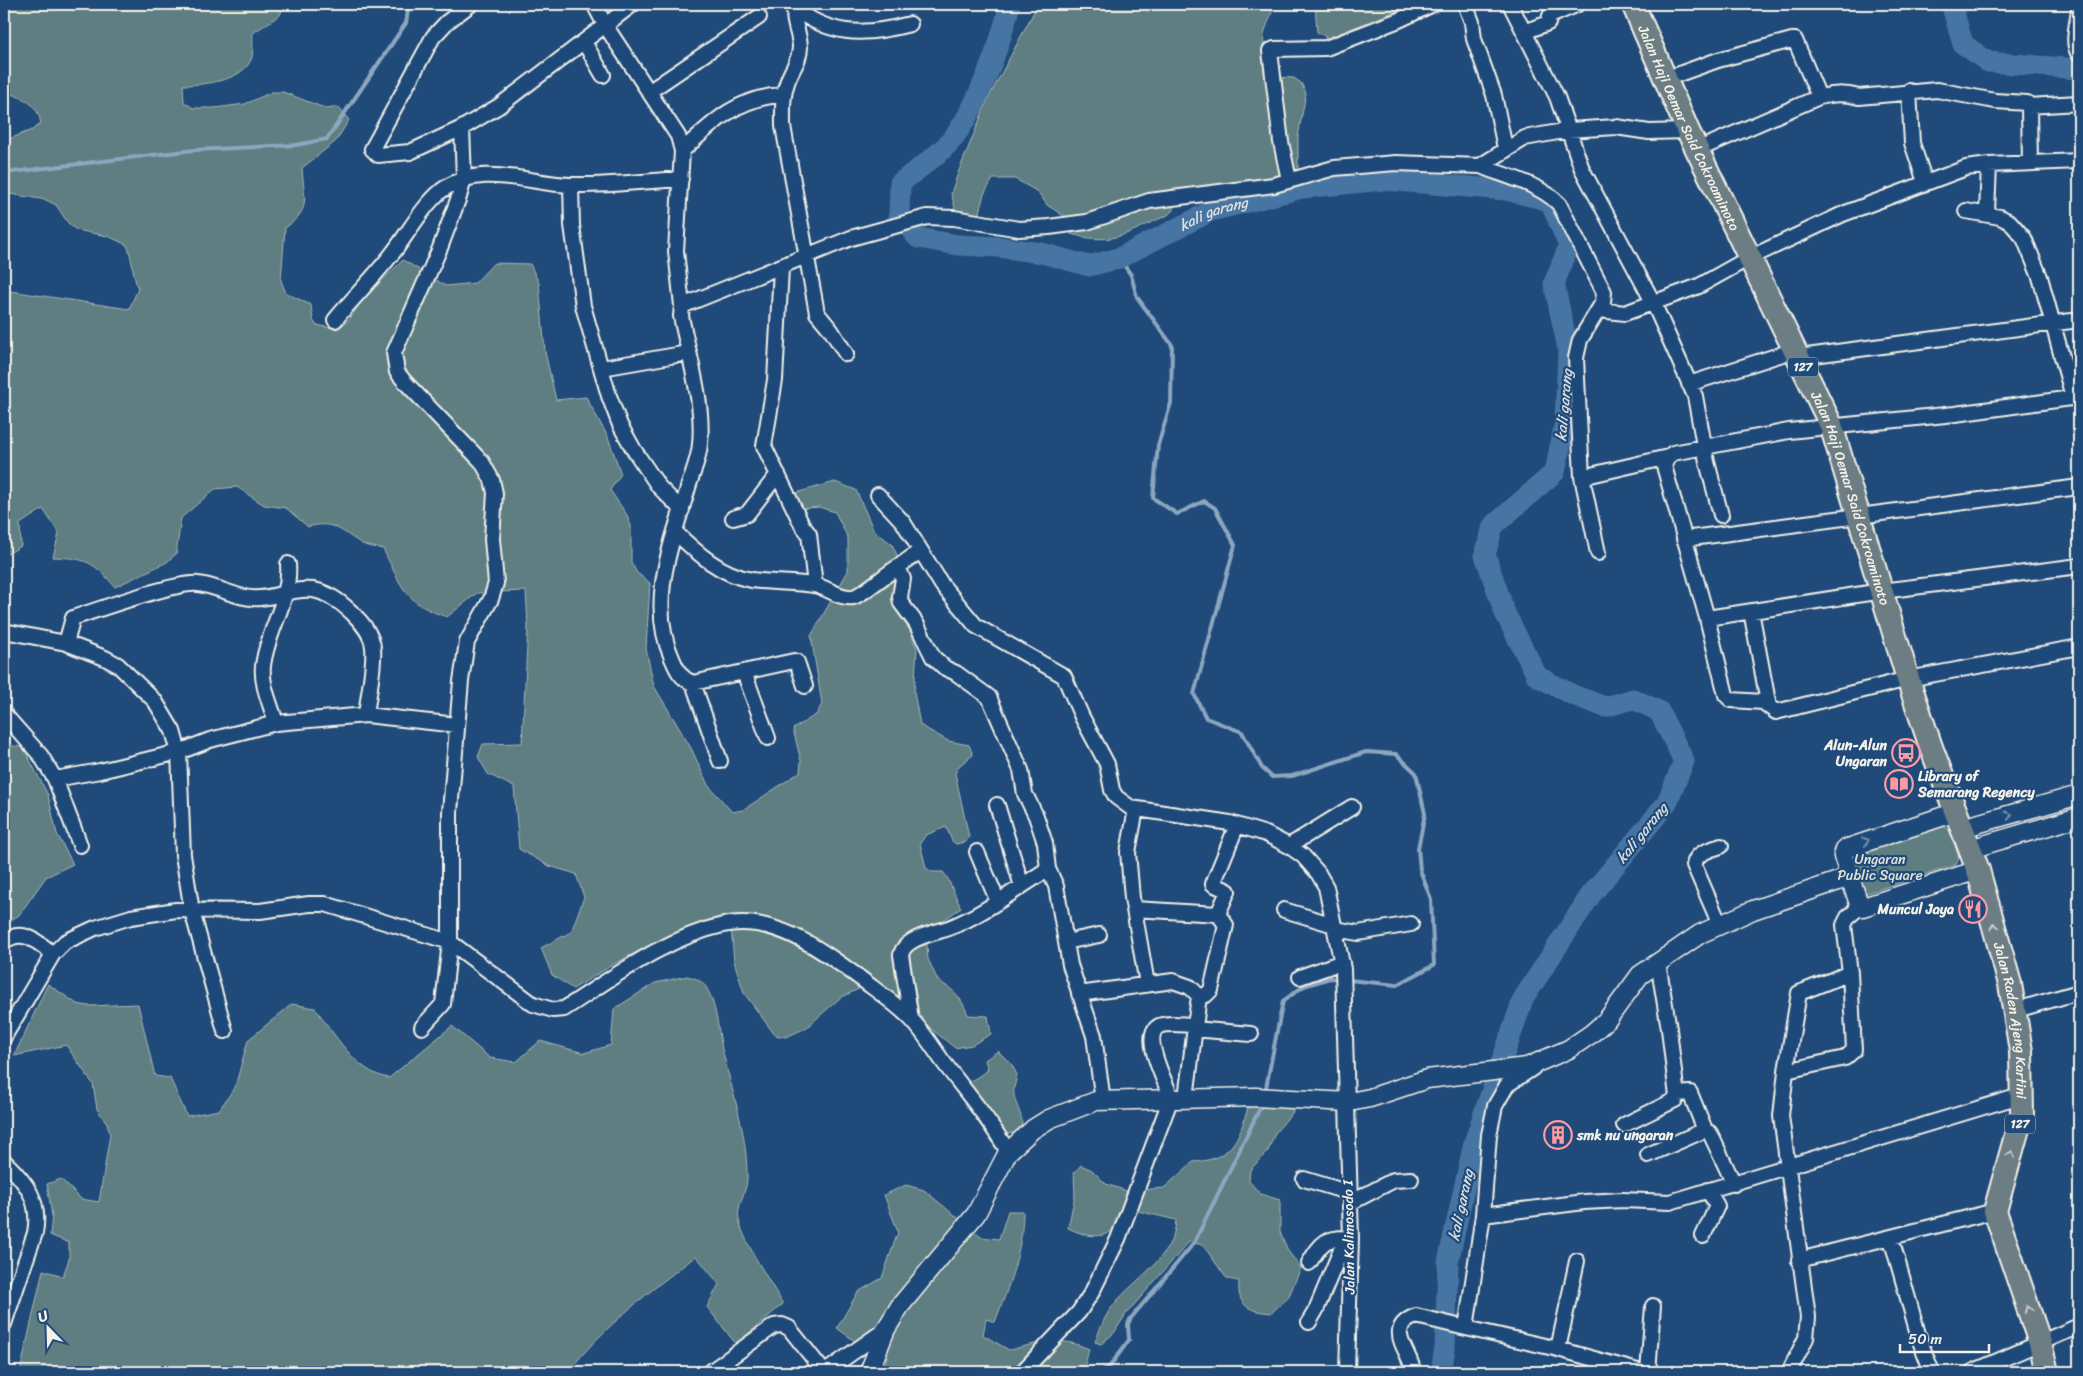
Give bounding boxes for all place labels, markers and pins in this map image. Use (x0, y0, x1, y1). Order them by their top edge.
place label: Alun-Alun Ungaran (1823, 733, 1887, 774)
bus stop icon: Alun-Alun Ungaran (1891, 738, 1921, 768)
place label: Library of Semarang Regency (1917, 764, 2035, 805)
library icon: Library of Semarang Regency (1884, 769, 1914, 799)
restaurant icon: Muncul Jaya (1958, 894, 1988, 924)
place label: Muncul Jaya (1877, 897, 1954, 922)
building icon: smk nu ungaran (1543, 1120, 1573, 1150)
place label: smk nu ungaran (1576, 1123, 1674, 1148)

